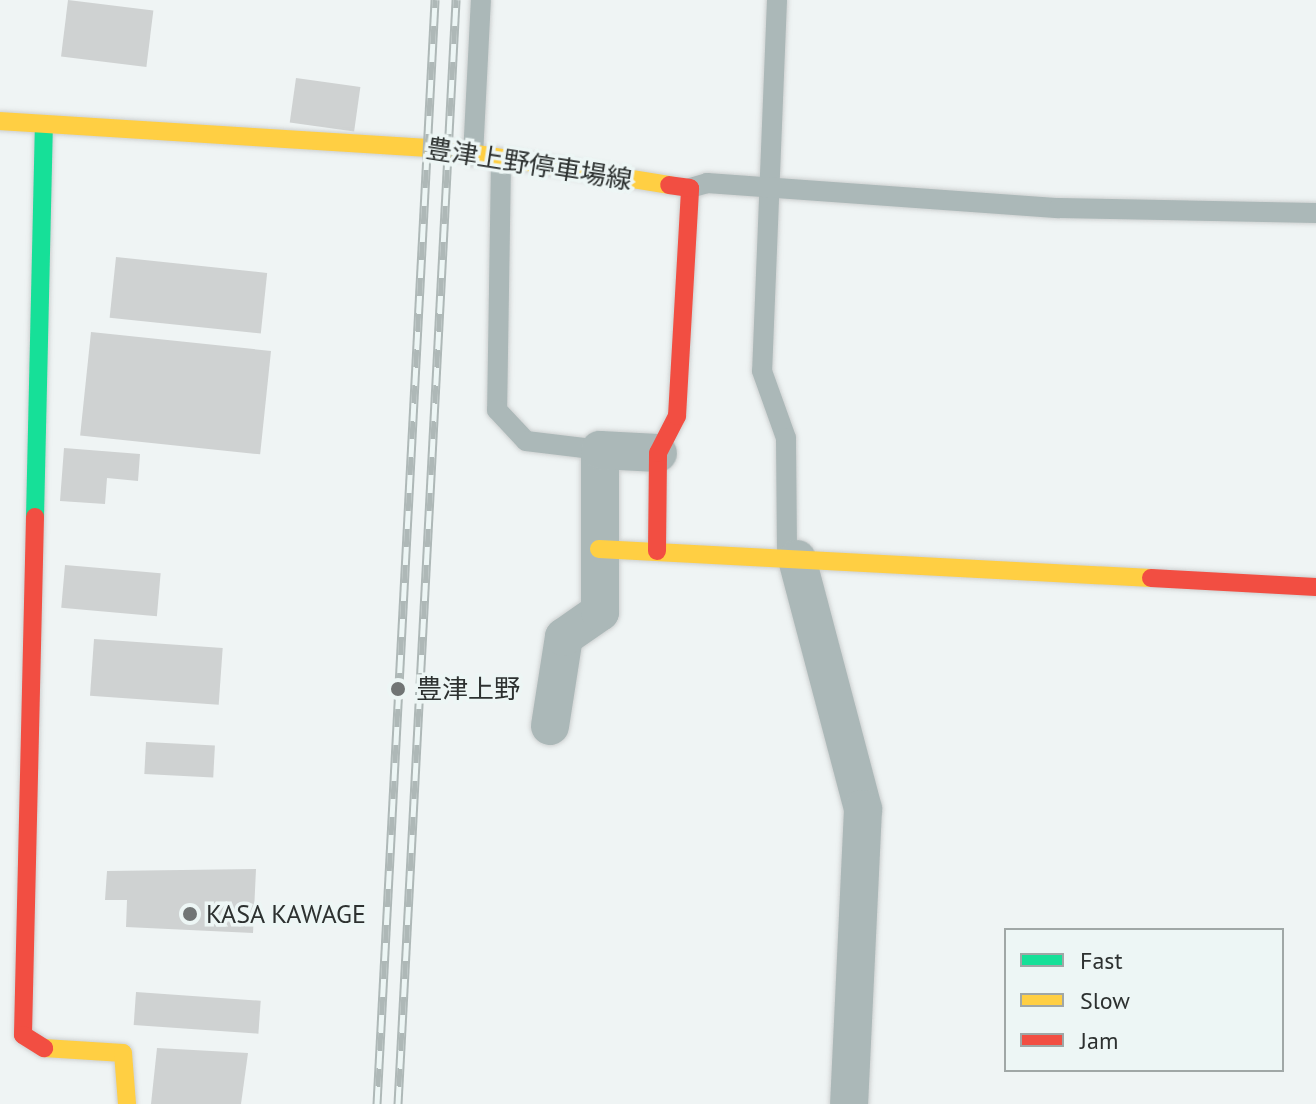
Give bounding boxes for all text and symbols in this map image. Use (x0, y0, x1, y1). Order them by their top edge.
street label: 豊津上野停車場線 (424, 132, 634, 196)
place label: 豊津上野 (416, 673, 520, 705)
marker: 豊津上野 (387, 678, 409, 700)
place label: KASA KAWAGE (206, 898, 367, 930)
marker: KASA KAWAGE (181, 905, 199, 923)
legend (1004, 928, 1284, 1072)
text: Fast (1080, 945, 1123, 976)
text: Slow (1080, 985, 1130, 1016)
text: Jam (1080, 1025, 1118, 1056)

